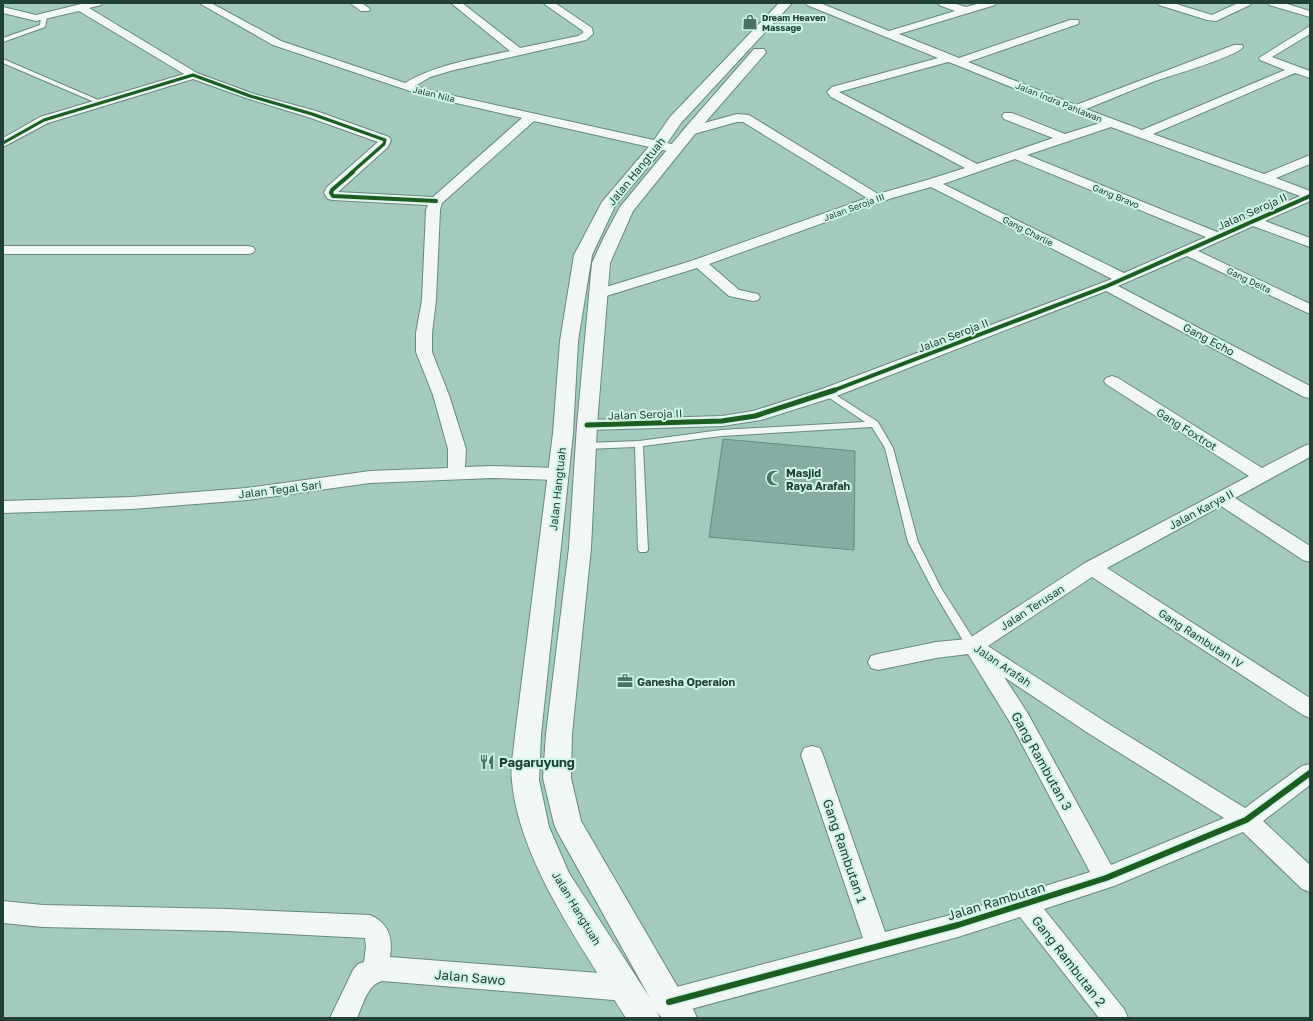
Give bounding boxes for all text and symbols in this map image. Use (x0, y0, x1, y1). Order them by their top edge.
place label: Dream Heaven Massage (762, 12, 826, 33)
shop icon: Dream Heaven Massage (741, 13, 759, 31)
street label: Jalan Indra Pahlawan (1014, 80, 1104, 124)
street label: Jalan Nila (412, 83, 456, 105)
street label: Jalan Hangtuah (605, 134, 667, 208)
street label: Gang Bravo (1091, 182, 1141, 210)
street label: Jalan Seroja II (1215, 190, 1289, 232)
street label: Jalan Seroja III (822, 191, 886, 223)
street label: Gang Charlie (1001, 213, 1055, 249)
street label: Gang Delta (1225, 265, 1273, 295)
street label: Jalan Seroja II (916, 316, 990, 354)
street label: Gang Echo (1181, 320, 1237, 358)
street label: Gang Foxtrot (1154, 405, 1220, 453)
street label: Jalan Seroja II (607, 406, 683, 422)
street label: Jalan Hangtuah (546, 447, 568, 531)
place label: Masjid Raya Arafah (786, 466, 851, 492)
mosque icon: Masjid Raya Arafah (765, 469, 783, 487)
street label: Jalan Tegal Sari (238, 477, 322, 501)
street label: Jalan Karya II (1166, 486, 1236, 532)
street label: Jalan Terusan (998, 582, 1066, 632)
street label: Gang Rambutan IV (1156, 606, 1246, 670)
street label: Jalan Arafah (972, 641, 1034, 689)
office icon: Ganesha Operaion (616, 672, 634, 690)
place label: Ganesha Operaion (637, 675, 735, 688)
street label: Gang Rambutan 3 (1008, 709, 1076, 813)
restaurant icon: Pagaruyung (478, 753, 496, 771)
place label: Pagaruyung (499, 754, 575, 770)
street label: Gang Rambutan 1 (820, 797, 870, 905)
street label: Jalan Hangtuah (550, 869, 604, 947)
street label: Jalan Rambutan (945, 879, 1047, 923)
street label: Gang Rambutan 2 (1029, 913, 1109, 1009)
street label: Jalan Sawo (434, 966, 506, 988)

